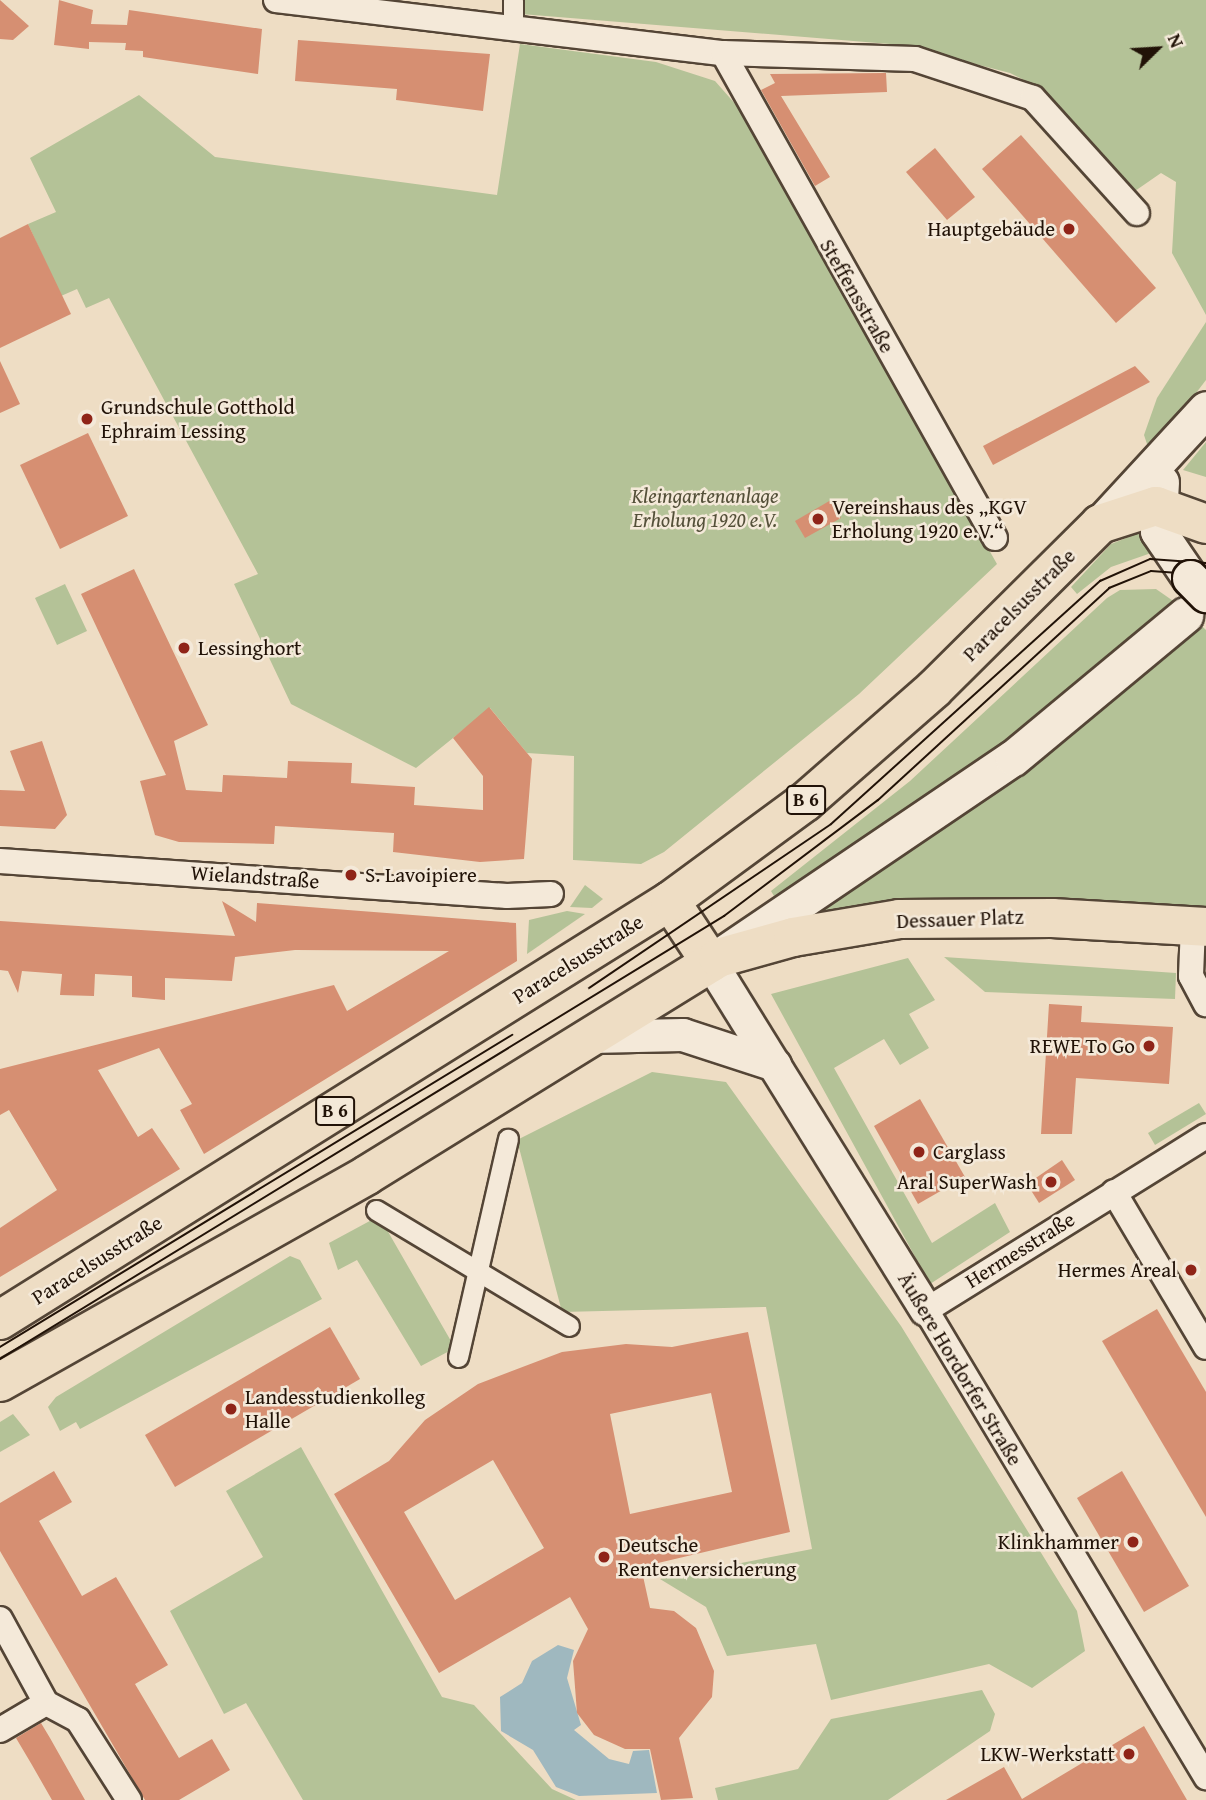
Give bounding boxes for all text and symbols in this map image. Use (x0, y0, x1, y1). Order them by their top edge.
north arrow (1122, 14, 1192, 84)
text: N (1161, 29, 1192, 52)
place label: Hauptgebäude (928, 216, 1055, 242)
marker: Hauptgebäude (1061, 221, 1077, 237)
street label: Steffensstraße (814, 235, 900, 357)
place label: Grundschule Gotthold Ephraim Lessing (101, 394, 295, 444)
marker: Grundschule Gotthold Ephraim Lessing (79, 411, 95, 427)
park label: Kleingartenanlage Erholung 1920 e.V. (631, 483, 779, 533)
place label: Vereinshaus des „KGV Erholung 1920 e.V.“ (832, 494, 1027, 544)
marker: Vereinshaus des „KGV Erholung 1920 e.V.“ (810, 511, 826, 527)
street label: Paracelsusstraße (957, 543, 1081, 667)
place label: Lessinghort (198, 635, 301, 661)
marker: Lessinghort (176, 640, 192, 656)
road number: B 6 (785, 785, 827, 816)
street label: Wielandstraße (190, 860, 320, 894)
place label: S. Lavoipiere (365, 862, 477, 888)
marker: S. Lavoipiere (343, 867, 359, 883)
street label: Dessauer Platz (896, 904, 1024, 934)
street label: Paracelsusstraße (508, 909, 648, 1009)
place label: REWE To Go (1030, 1033, 1135, 1059)
marker: REWE To Go (1141, 1038, 1157, 1054)
road number: B 6 (314, 1096, 356, 1126)
place label: Carglass (933, 1139, 1006, 1165)
marker: Carglass (911, 1144, 927, 1160)
place label: Aral SuperWash (897, 1169, 1037, 1195)
marker: Aral SuperWash (1043, 1174, 1059, 1190)
street label: Hermesstraße (961, 1206, 1079, 1294)
street label: Paracelsusstraße (27, 1210, 167, 1310)
place label: Hermes Areal (1058, 1257, 1177, 1283)
marker: Hermes Areal (1183, 1262, 1199, 1278)
street label: Äußere Hordorfer Straße (892, 1268, 1028, 1470)
place label: Landesstudienkolleg Halle (245, 1384, 425, 1434)
marker: Landesstudienkolleg Halle (223, 1401, 239, 1417)
place label: Klinkhammer (998, 1529, 1119, 1555)
place label: Deutsche Rentenversicherung (618, 1532, 796, 1582)
marker: Klinkhammer (1125, 1534, 1141, 1550)
marker: Deutsche Rentenversicherung (596, 1549, 612, 1565)
place label: LKW-Werkstatt (981, 1741, 1115, 1767)
marker: LKW-Werkstatt (1121, 1746, 1137, 1762)

